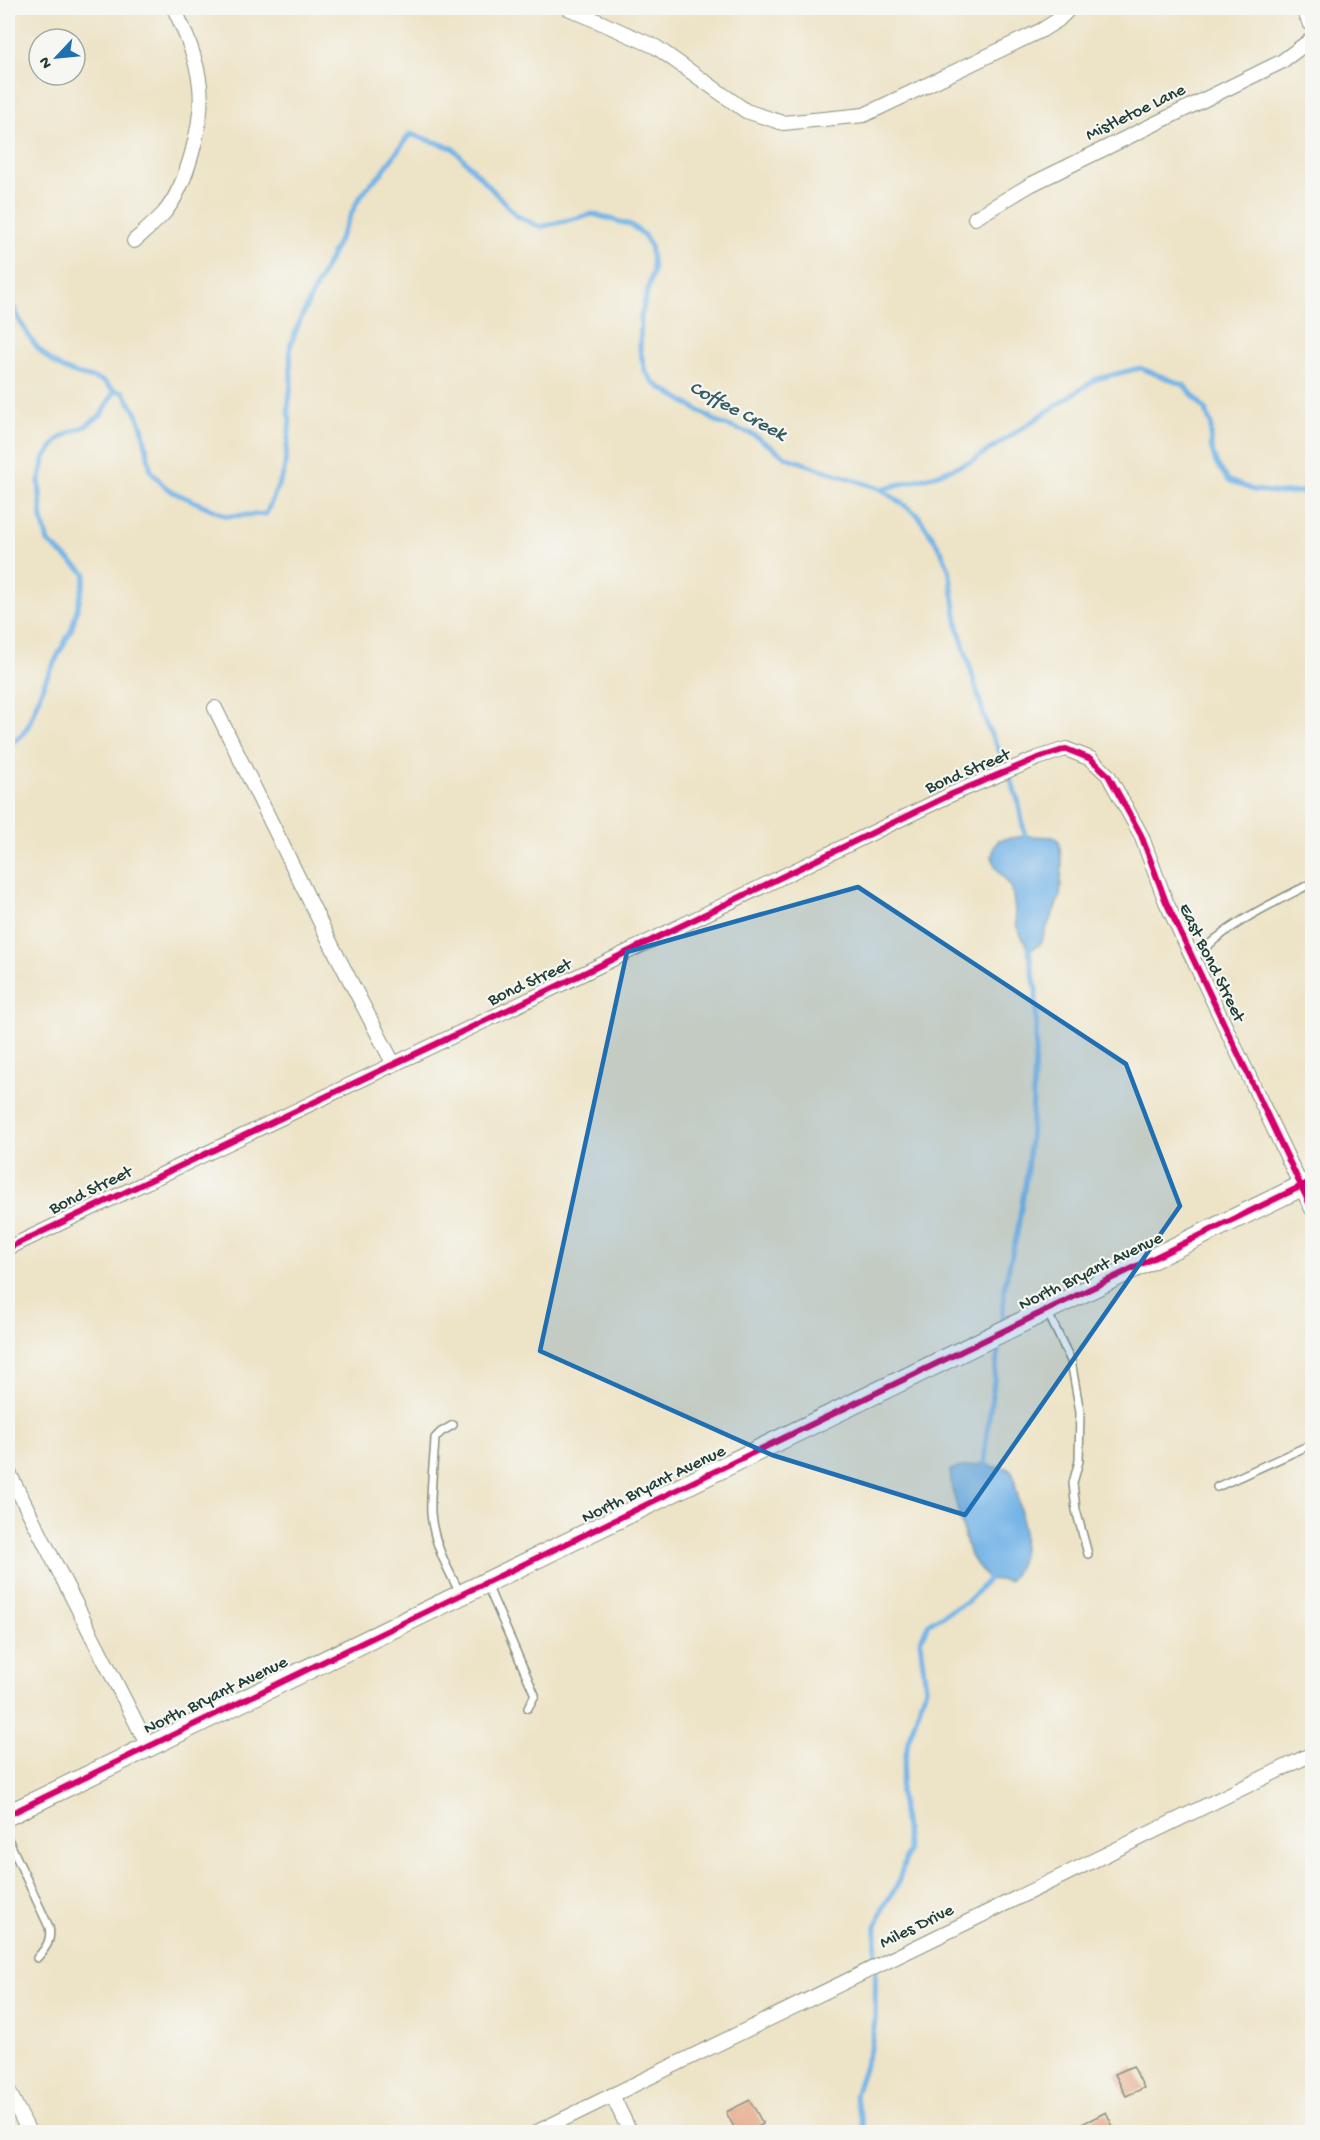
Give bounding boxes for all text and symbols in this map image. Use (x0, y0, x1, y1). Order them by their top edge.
north arrow (27, 27, 87, 87)
text: N (36, 53, 57, 71)
street label: Mistletoe Lane (1083, 80, 1190, 146)
water label: Coffee Creek (685, 377, 791, 448)
street label: Bond Street (922, 744, 1015, 800)
street label: East Bond Street (1173, 900, 1250, 1027)
street label: Bond Street (484, 954, 577, 1012)
street label: Bond Street (45, 1161, 137, 1221)
street label: North Bryant Avenue (1016, 1228, 1167, 1316)
street label: North Bryant Avenue (579, 1441, 730, 1529)
street label: North Bryant Avenue (141, 1652, 292, 1740)
street label: Miles Drive (877, 1900, 958, 1954)

